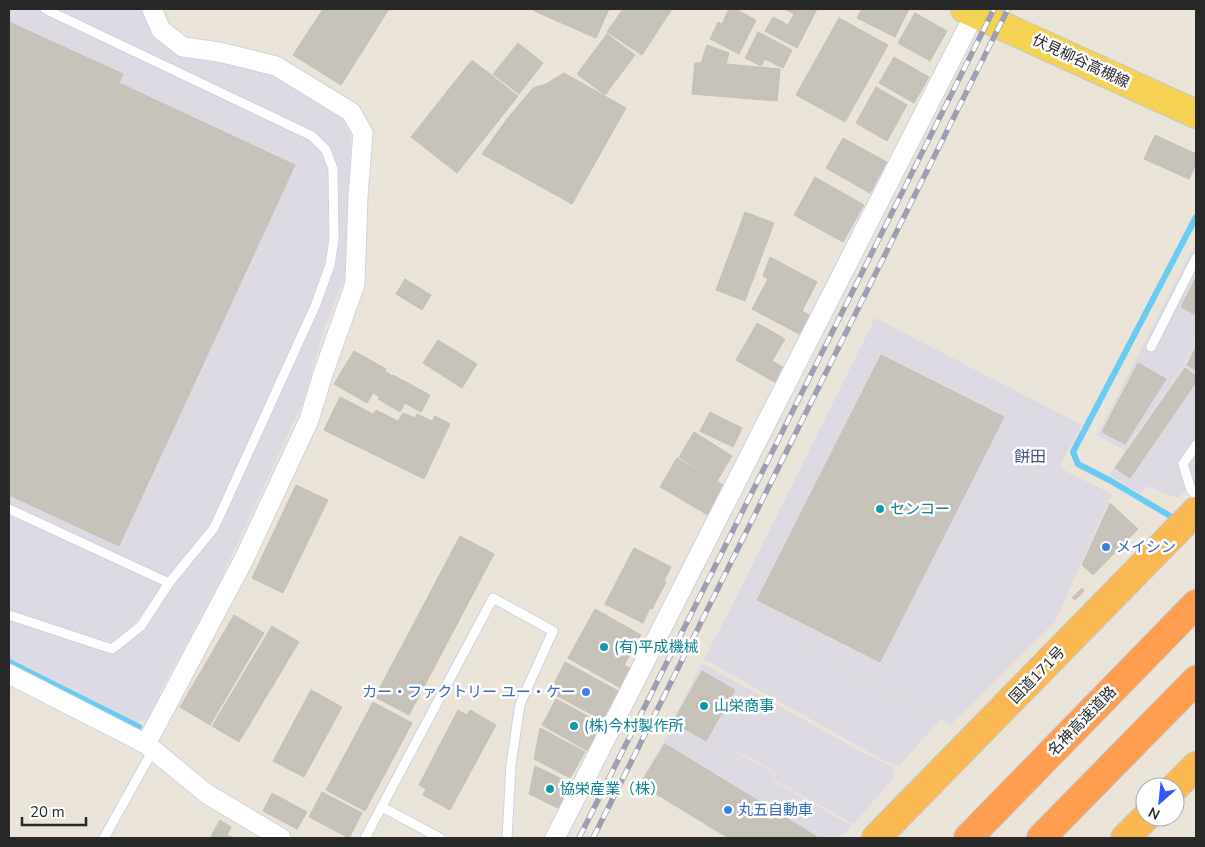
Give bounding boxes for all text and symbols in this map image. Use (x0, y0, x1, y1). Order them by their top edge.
street label: 伏見柳谷高槻線 (1029, 30, 1133, 92)
district label: 餅田 (1014, 446, 1046, 468)
place label: センコー (890, 499, 950, 519)
marker: センコー (874, 503, 886, 515)
place label: メイシン (1116, 537, 1176, 557)
marker: メイシン (1100, 541, 1112, 553)
place label: (有)平成機械 (614, 637, 699, 657)
marker: (有)平成機械 (598, 641, 610, 653)
street label: 国道171号 (1005, 642, 1069, 708)
place label: カー・ファクトリー ユー・ケー (362, 682, 576, 702)
street label: 名神高速道路 (1044, 682, 1120, 760)
marker: カー・ファクトリー ユー・ケー (580, 686, 592, 698)
place label: 山栄商事 (714, 696, 774, 716)
marker: 山栄商事 (698, 700, 710, 712)
place label: (株)今村製作所 (584, 716, 684, 736)
marker: (株)今村製作所 (568, 720, 580, 732)
north arrow (1135, 777, 1185, 827)
place label: 協栄産業（株） (560, 779, 665, 799)
marker: 協栄産業（株） (544, 783, 556, 795)
scale bar (22, 794, 86, 826)
place label: 丸五自動車 (738, 800, 813, 820)
text: 20 m (30, 802, 65, 822)
text: N (1145, 802, 1163, 824)
marker: 丸五自動車 (722, 804, 734, 816)

